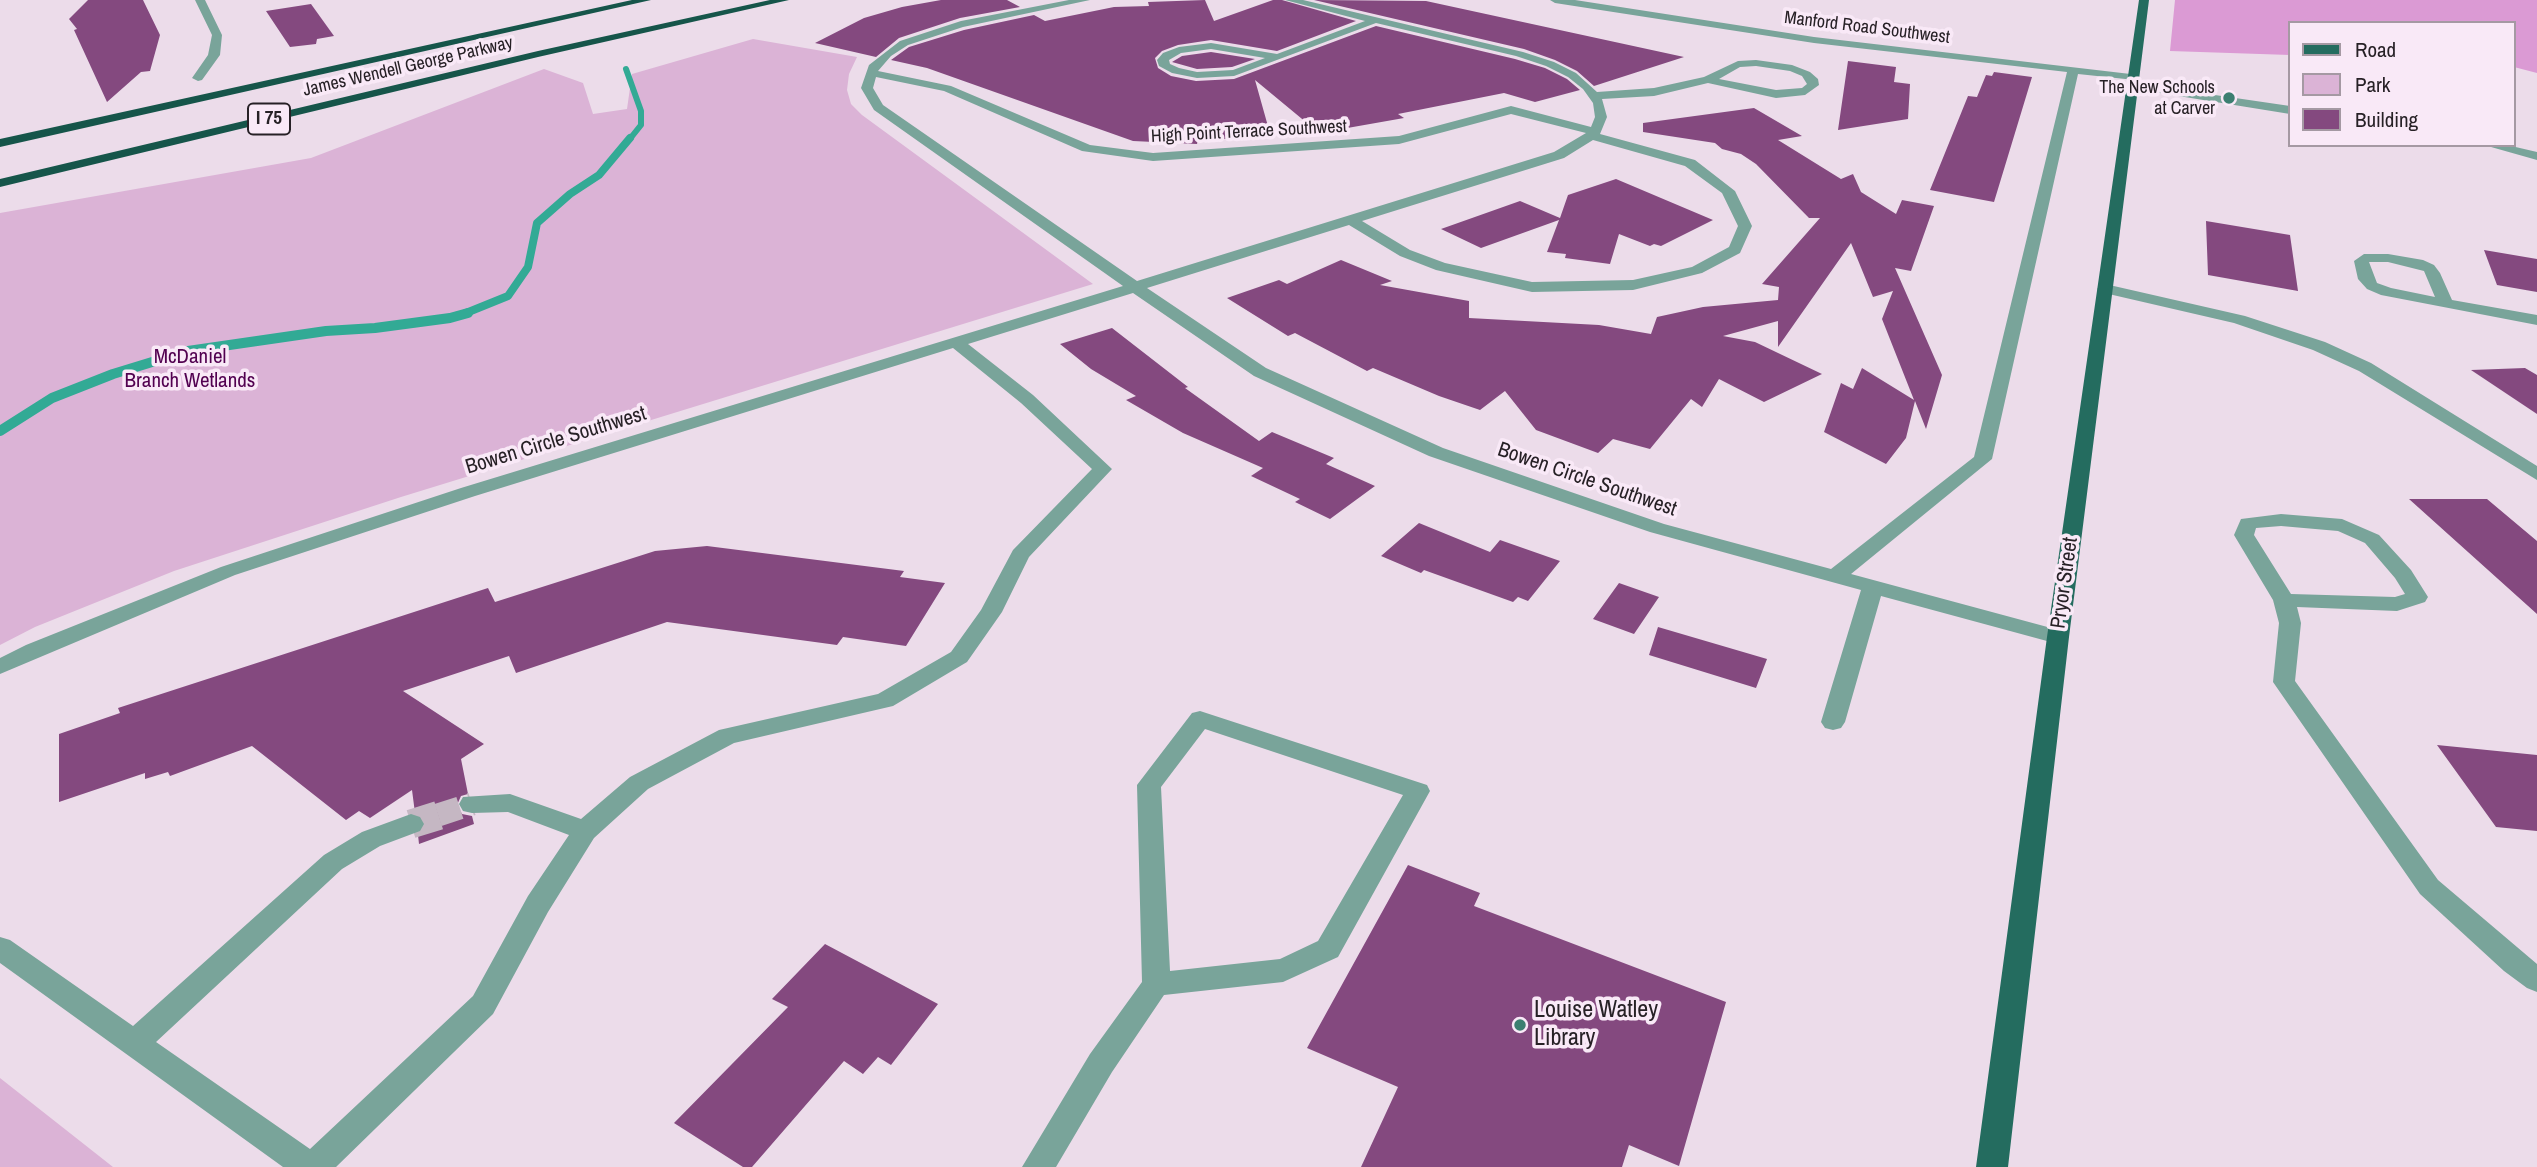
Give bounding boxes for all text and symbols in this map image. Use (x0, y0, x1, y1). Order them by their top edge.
street label: Manford Road Southwest (1783, 7, 1951, 49)
legend (2288, 21, 2516, 147)
street label: James Wendell George Parkway (301, 32, 515, 102)
text: Road (2355, 35, 2396, 64)
text: Park (2355, 70, 2390, 99)
place label: The New Schools at Carver (2099, 77, 2215, 119)
marker: The New Schools at Carver (2221, 90, 2237, 106)
road number: I 75 (248, 104, 290, 134)
text: Building (2355, 105, 2418, 134)
street label: High Point Terrace Southwest (1151, 116, 1347, 148)
park label: McDaniel Branch Wetlands (125, 344, 255, 394)
street label: Bowen Circle Southwest (463, 402, 649, 480)
street label: Bowen Circle Southwest (1494, 438, 1680, 522)
street label: Pryor Street (2046, 536, 2084, 630)
place label: Louise Watley Library (1534, 997, 1658, 1053)
marker: Louise Watley Library (1512, 1017, 1528, 1033)

